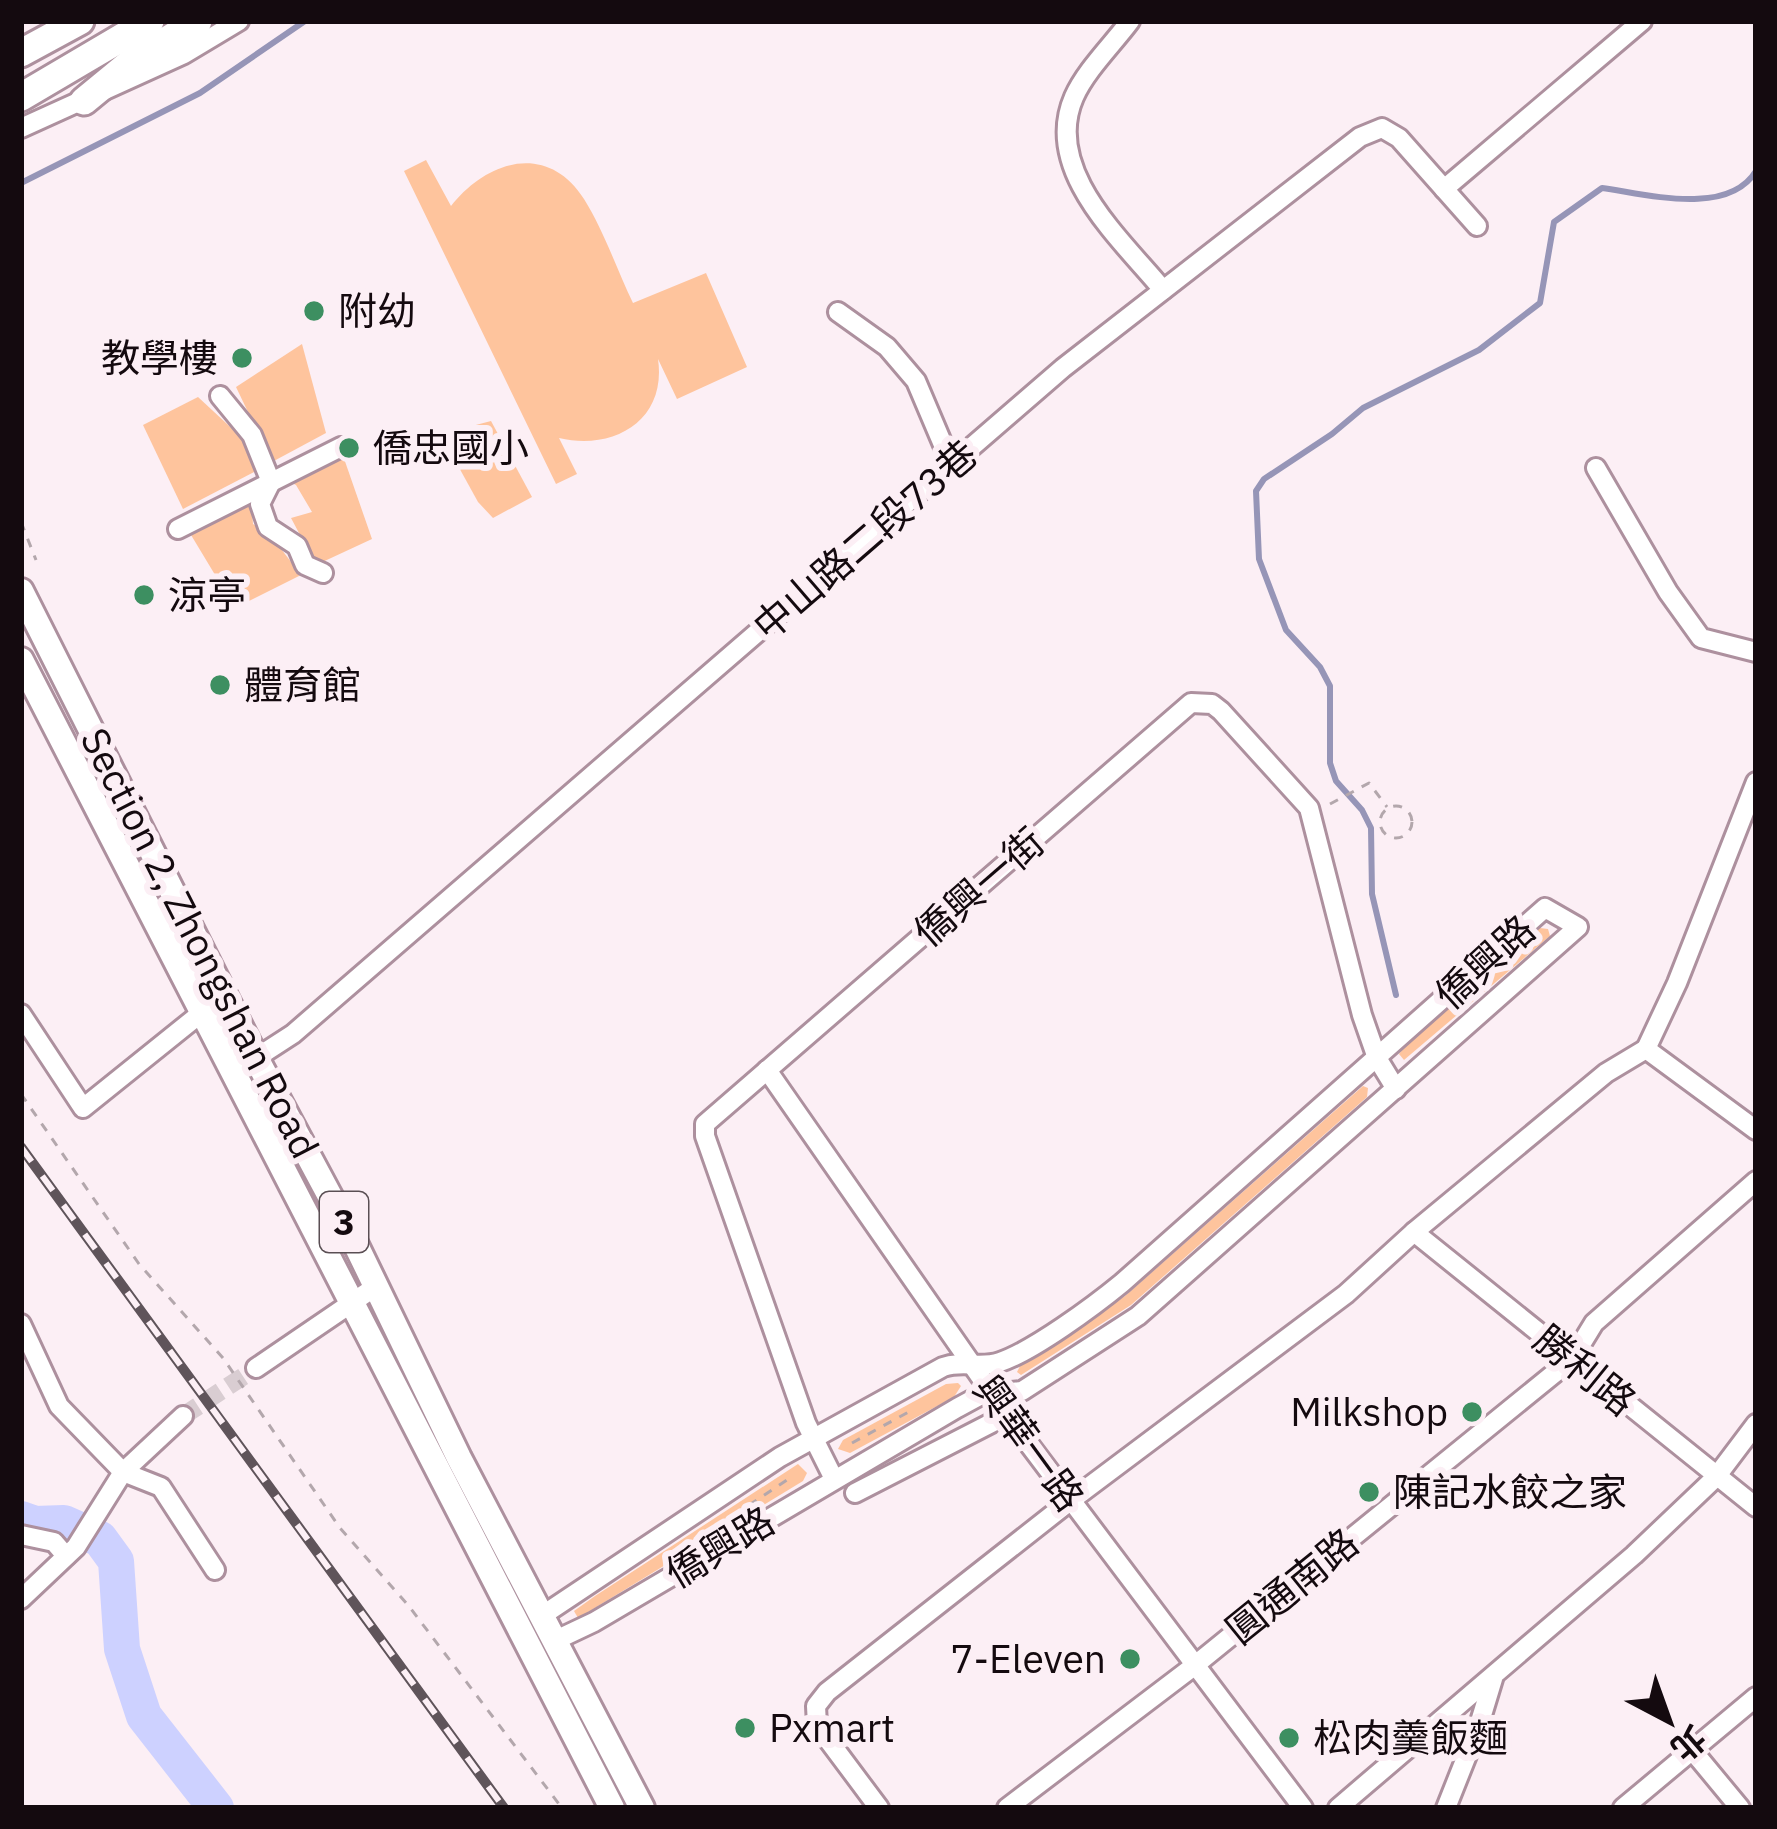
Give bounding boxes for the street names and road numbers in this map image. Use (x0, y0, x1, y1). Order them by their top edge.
street label: 中山路二段73巷 (742, 428, 987, 651)
street label: Section 2, Zhongshan Road (70, 719, 331, 1166)
street label: 僑興一街 (903, 816, 1054, 957)
street label: 僑興路 (1424, 904, 1545, 1020)
road number: 3 (320, 1192, 368, 1252)
street label: 勝利路 (1524, 1313, 1647, 1426)
street label: 興華一路 (963, 1365, 1096, 1521)
street label: 僑興路 (656, 1495, 783, 1599)
street label: 圓通南路 (1215, 1517, 1368, 1655)

